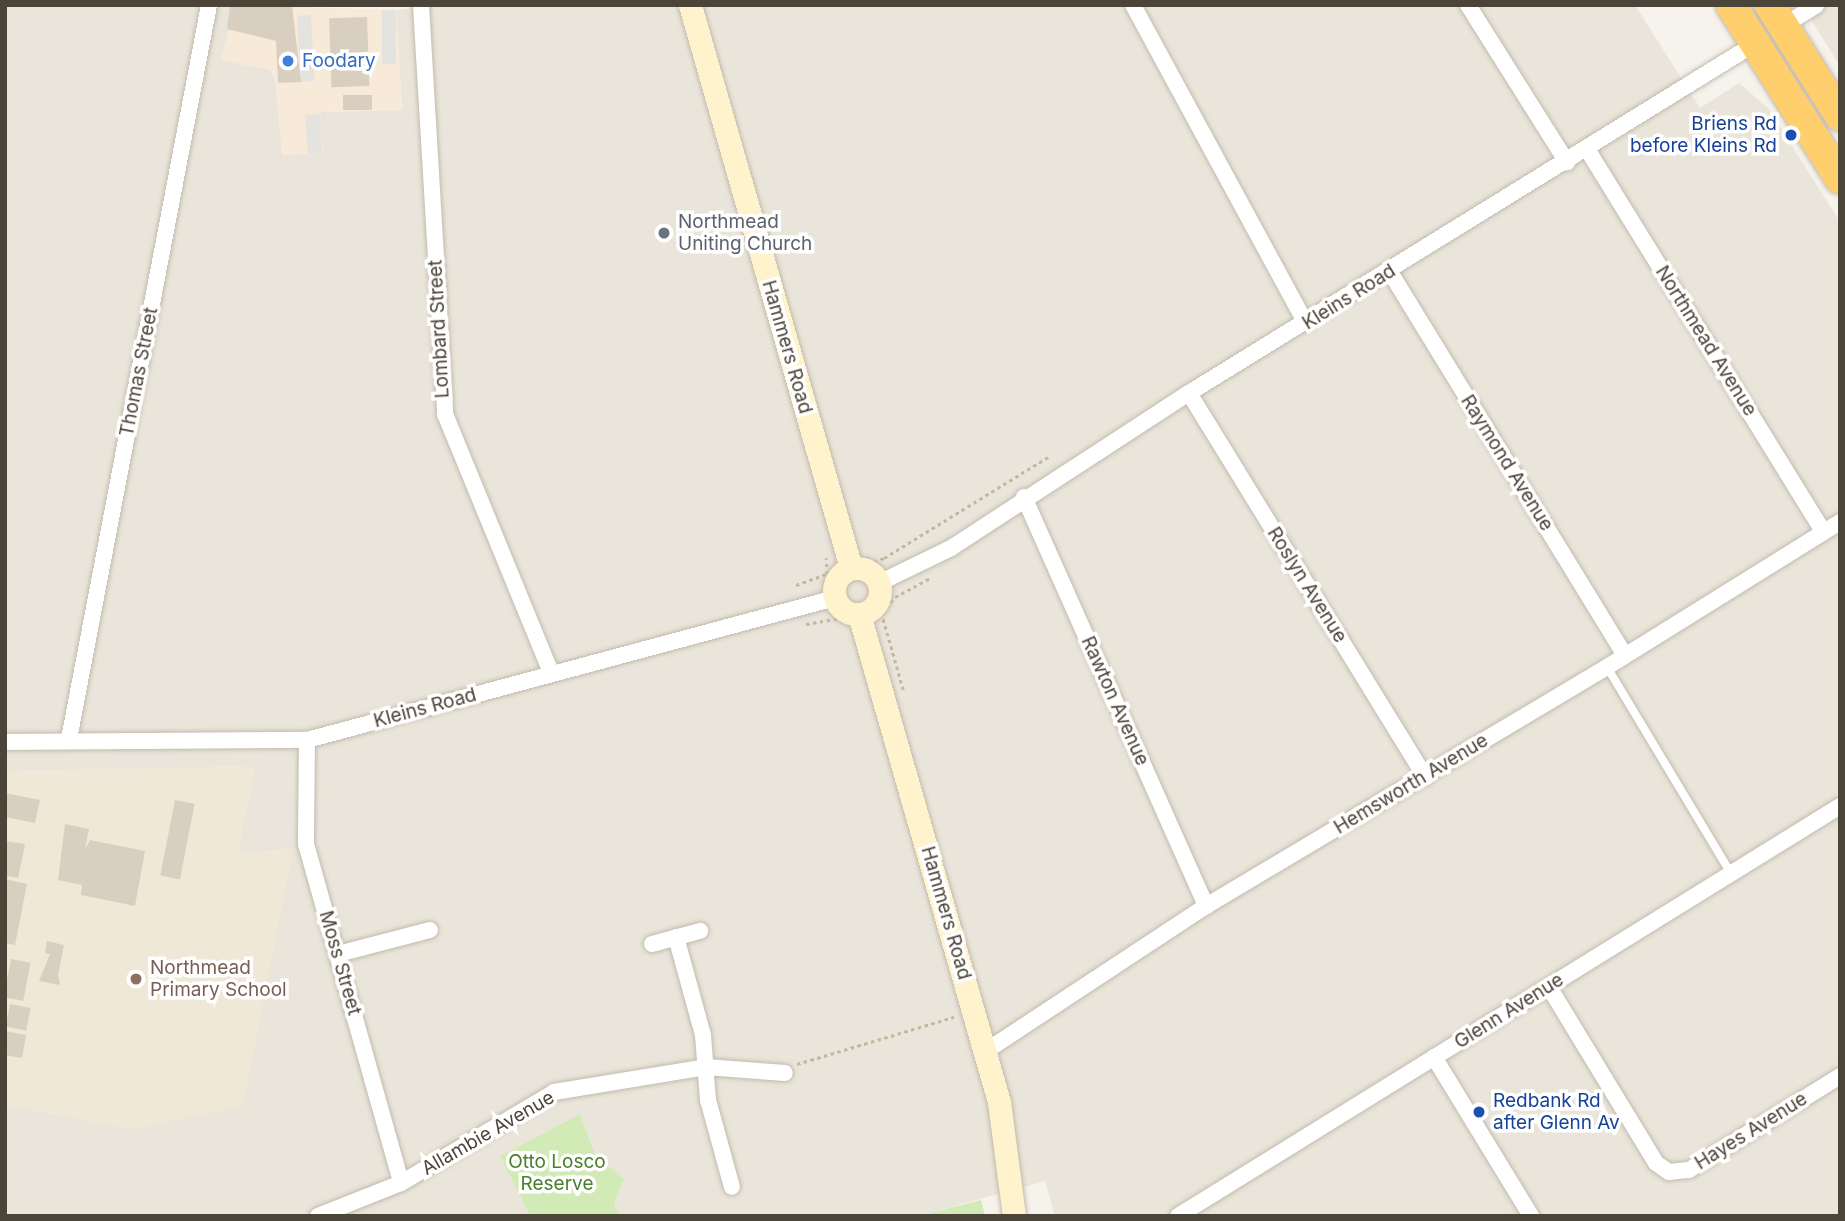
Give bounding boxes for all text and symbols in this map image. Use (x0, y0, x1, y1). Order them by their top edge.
place label: Foodary (302, 50, 376, 72)
marker: Foodary (280, 53, 296, 69)
place label: Briens Rd before Kleins Rd (1630, 113, 1777, 157)
marker: Briens Rd before Kleins Rd (1783, 127, 1799, 143)
place label: Northmead Uniting Church (678, 211, 812, 255)
marker: Northmead Uniting Church (656, 225, 672, 241)
street label: Lombard Street (424, 259, 454, 399)
street label: Kleins Road (1298, 259, 1400, 335)
street label: Northmead Avenue (1651, 262, 1761, 420)
street label: Hammers Road (757, 278, 817, 416)
street label: Thomas Street (115, 305, 163, 439)
street label: Raymond Avenue (1456, 391, 1558, 535)
street label: Roslyn Avenue (1262, 523, 1352, 647)
street label: Rawton Avenue (1076, 633, 1154, 769)
street label: Kleins Road (371, 683, 479, 733)
street label: Hemsworth Avenue (1330, 729, 1492, 839)
street label: Hammers Road (916, 844, 976, 982)
street label: Moss Street (314, 908, 366, 1018)
place label: Northmead Primary School (150, 957, 287, 1001)
street label: Glenn Avenue (1450, 968, 1568, 1054)
marker: Northmead Primary School (128, 971, 144, 987)
street label: Allambie Avenue (418, 1086, 558, 1180)
street label: Hayes Avenue (1691, 1087, 1811, 1175)
place label: Redbank Rd after Glenn Av (1493, 1090, 1620, 1134)
marker: Redbank Rd after Glenn Av (1471, 1104, 1487, 1120)
park label: Otto Losco Reserve (508, 1151, 606, 1195)

